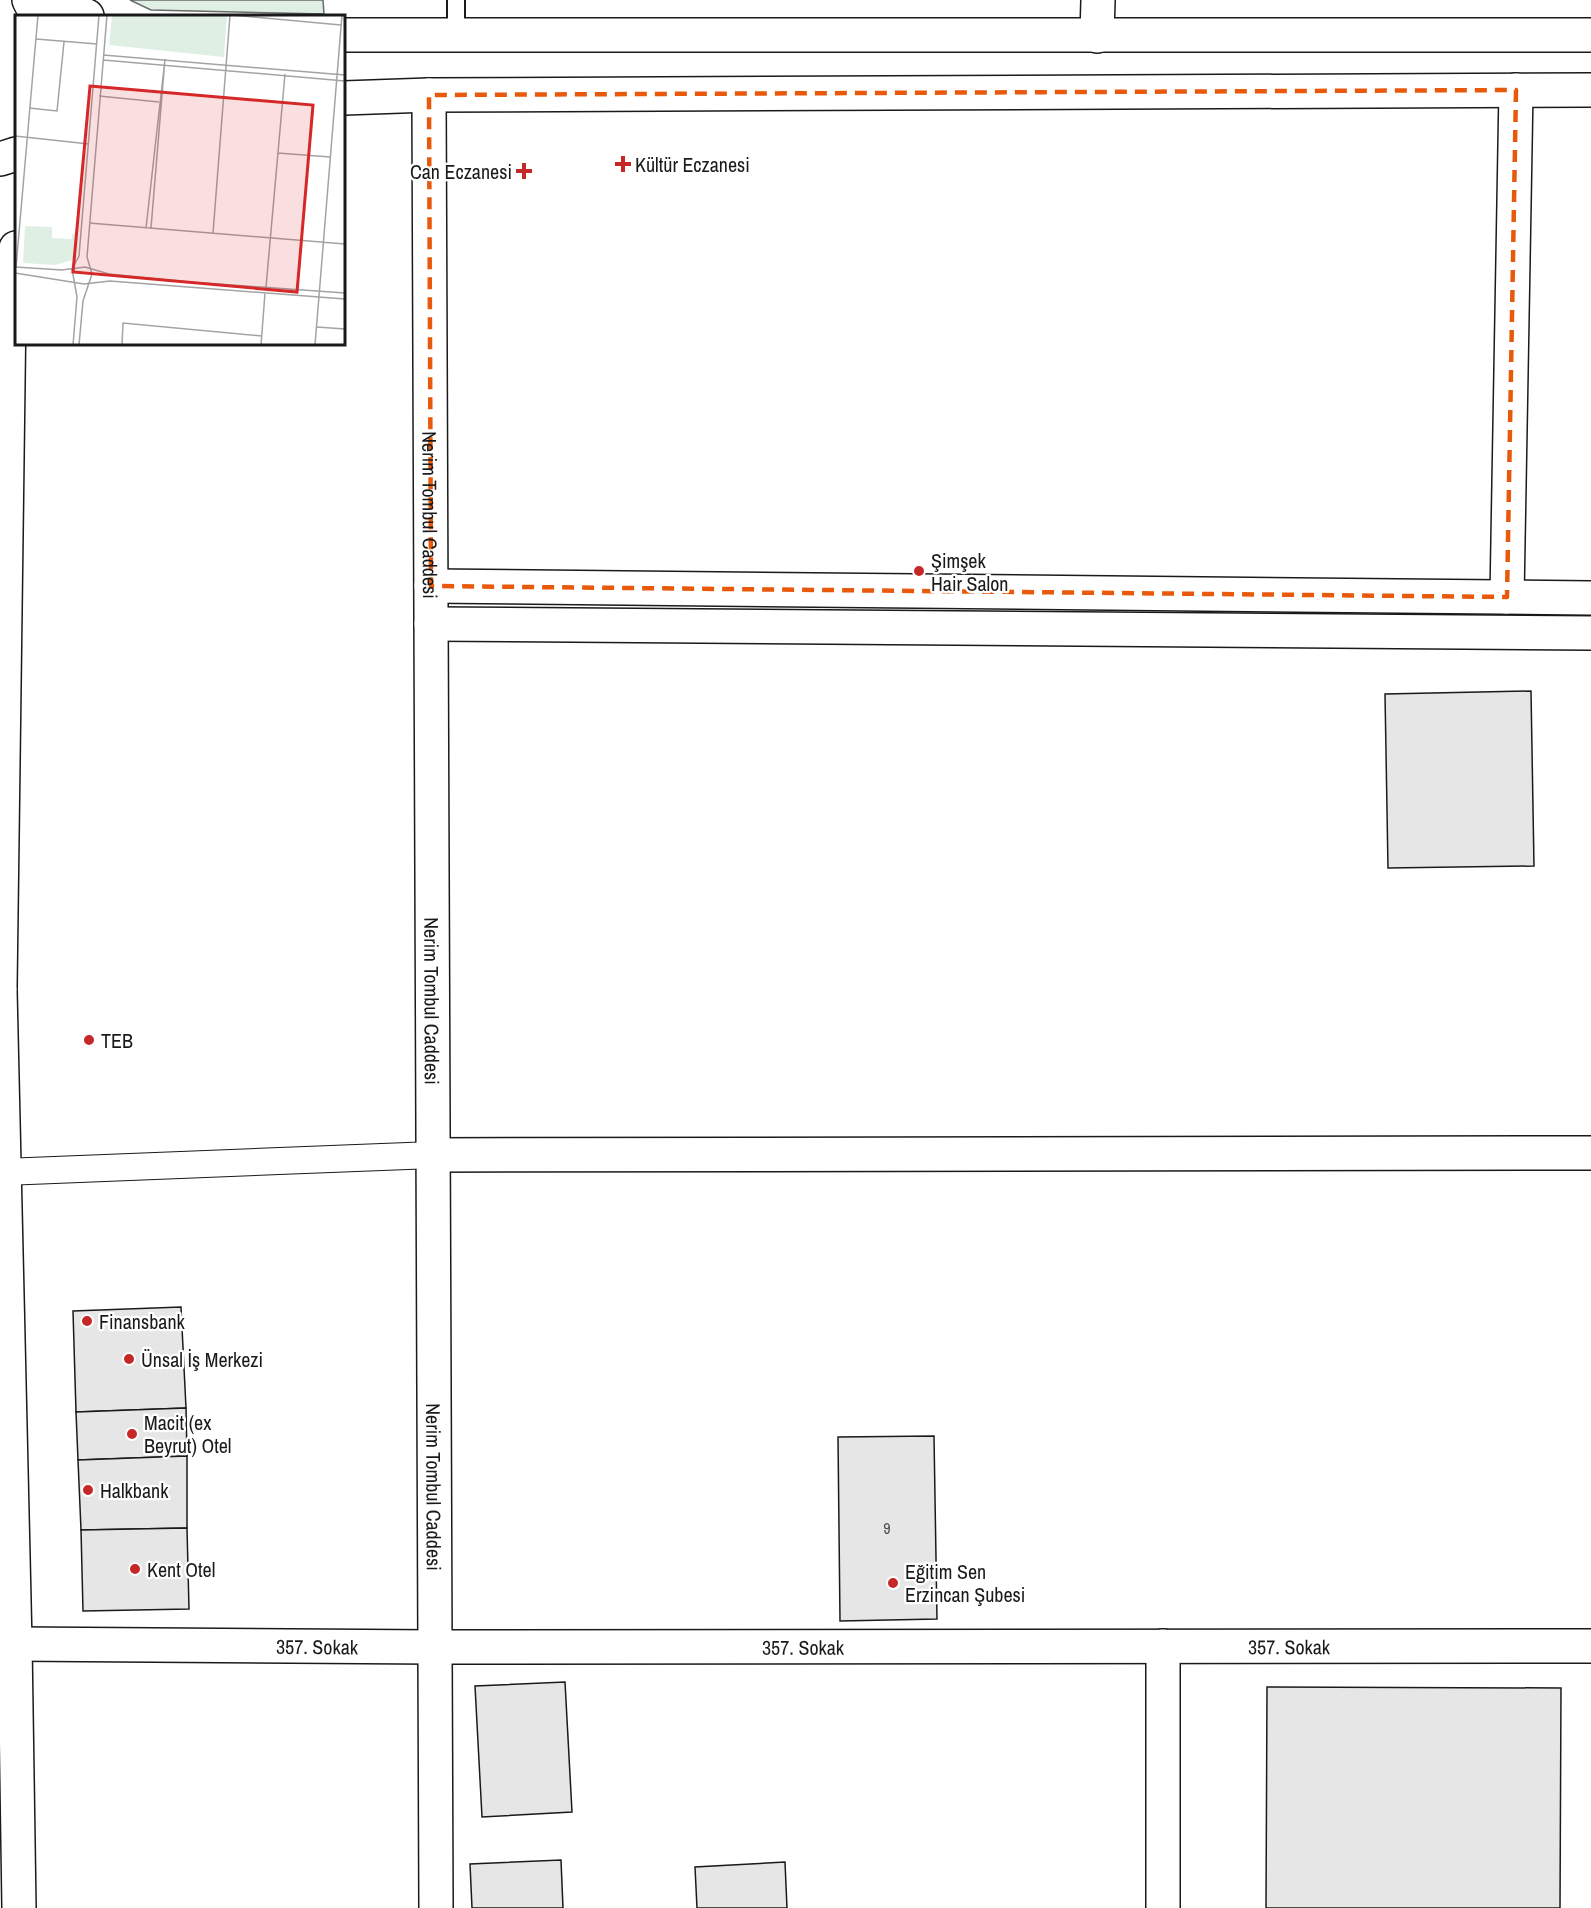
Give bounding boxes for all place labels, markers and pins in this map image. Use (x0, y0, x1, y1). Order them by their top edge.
place label: Kültür Eczanesi (635, 151, 750, 178)
marker: Kültür Eczanesi (616, 157, 630, 171)
place label: Can Eczanesi (410, 158, 512, 185)
marker: Can Eczanesi (517, 164, 531, 178)
place label: Şimşek Hair Salon (931, 547, 1008, 597)
marker: Şimşek Hair Salon (912, 564, 926, 578)
place label: TEB (101, 1027, 133, 1054)
marker: TEB (82, 1033, 96, 1047)
place label: Finansbank (99, 1308, 185, 1335)
marker: Finansbank (80, 1314, 94, 1328)
place label: Ünsal İş Merkezi (141, 1346, 263, 1373)
marker: Ünsal İş Merkezi (122, 1352, 136, 1366)
place label: Macit (ex Beyrut) Otel (144, 1409, 232, 1459)
marker: Macit (ex Beyrut) Otel (125, 1427, 139, 1441)
place label: Halkbank (100, 1477, 169, 1504)
marker: Halkbank (81, 1483, 95, 1497)
place label: Kent Otel (147, 1556, 215, 1583)
place label: Eğitim Sen Erzincan Şubesi (905, 1558, 1025, 1608)
marker: Kent Otel (128, 1562, 142, 1576)
marker: Eğitim Sen Erzincan Şubesi (886, 1576, 900, 1590)

